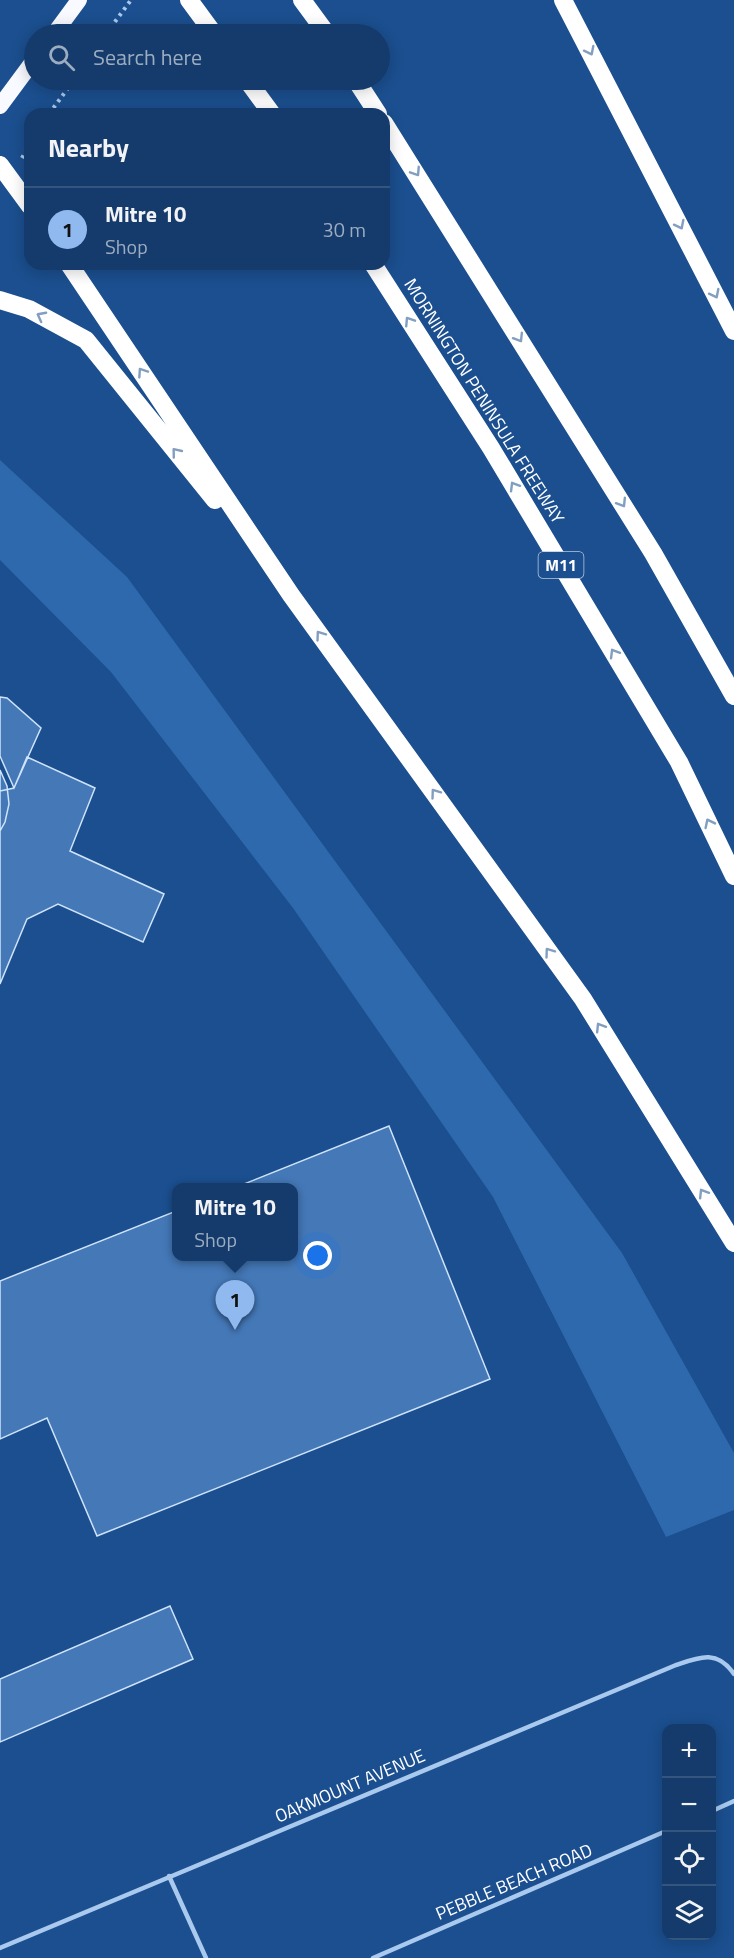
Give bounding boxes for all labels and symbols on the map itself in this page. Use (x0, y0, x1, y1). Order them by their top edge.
one-way arrow (583, 45, 595, 56)
one-way arrow (409, 165, 420, 176)
one-way arrow (673, 218, 684, 229)
street label: MORNINGTON PENINSULA FREEWAY (398, 273, 571, 529)
one-way arrow (708, 288, 720, 299)
one-way arrow (36, 311, 47, 323)
one-way arrow (405, 317, 417, 327)
one-way arrow (512, 331, 523, 342)
one-way arrow (138, 368, 149, 379)
one-way arrow (172, 447, 183, 458)
one-way arrow (509, 482, 521, 492)
one-way arrow (615, 497, 627, 507)
road number: M11 (538, 552, 584, 578)
one-way arrow (317, 631, 328, 642)
one-way arrow (609, 649, 621, 659)
one-way arrow (431, 789, 442, 800)
one-way arrow (704, 818, 716, 829)
one-way arrow (545, 947, 556, 958)
one-way arrow (596, 1023, 608, 1033)
one-way arrow (699, 1189, 711, 1199)
your location (303, 1241, 332, 1270)
pin: 1 (216, 1280, 254, 1330)
street label: OAKMOUNT AVENUE (270, 1742, 429, 1829)
street label: PEBBLE BEACH ROAD (431, 1836, 596, 1927)

